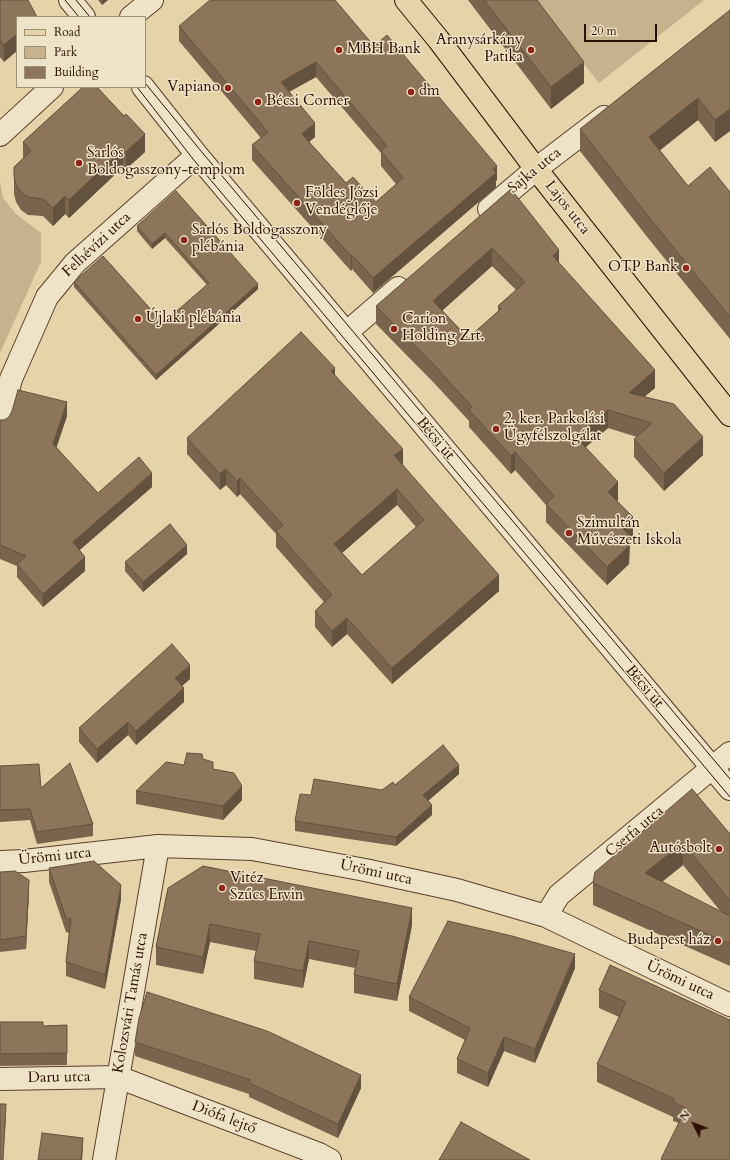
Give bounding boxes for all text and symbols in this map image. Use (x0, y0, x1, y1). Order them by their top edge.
legend (16, 16, 146, 88)
scale bar (586, 16, 659, 42)
text: 20 m (591, 23, 617, 39)
text: Road (54, 24, 80, 40)
place label: Aranysárkány Patika (436, 32, 523, 67)
place label: MBH Bank (347, 41, 421, 59)
text: Park (54, 44, 77, 60)
marker: MBH Bank (334, 45, 344, 55)
marker: Aranysárkány Patika (526, 45, 536, 55)
text: Building (54, 64, 98, 80)
place label: Vapiano (167, 79, 220, 97)
marker: Vapiano (223, 83, 233, 93)
place label: dm (419, 83, 440, 101)
marker: dm (406, 87, 416, 97)
place label: Bécsi Corner (266, 93, 349, 111)
marker: Bécsi Corner (253, 97, 263, 107)
street label: Sajka utca (505, 144, 565, 198)
place label: Sarlós Boldogasszony-templom (87, 145, 245, 180)
marker: Sarlós Boldogasszony-templom (74, 158, 84, 168)
street label: Lajos utca (540, 178, 594, 238)
place label: Földes Józsi Vendéglője (305, 185, 378, 220)
marker: Földes Józsi Vendéglője (292, 198, 302, 208)
street label: Felhévízi utca (59, 209, 135, 281)
place label: Sarlós Boldogasszony plébánia (192, 222, 327, 257)
marker: Sarlós Boldogasszony plébánia (179, 235, 189, 245)
place label: OTP Bank (608, 259, 678, 277)
marker: OTP Bank (681, 263, 691, 273)
place label: Újlaki plébánia (146, 310, 241, 328)
place label: Carion Holding Zrt. (402, 311, 484, 346)
marker: Újlaki plébánia (133, 314, 143, 324)
marker: Carion Holding Zrt. (389, 324, 399, 334)
place label: 2. ker. Parkolási Ügyfélszolgálat (504, 411, 604, 446)
street label: Bécsi út (412, 414, 458, 464)
marker: 2. ker. Parkolási Ügyfélszolgálat (491, 424, 501, 434)
place label: Szimultán Művészeti Iskola (577, 515, 682, 550)
marker: Szimultán Művészeti Iskola (564, 528, 574, 538)
street label: Bécsi út (621, 662, 667, 712)
street label: Cserfa utca (602, 803, 668, 861)
place label: Autósbolt (650, 840, 711, 858)
street label: Ürömi utca (18, 844, 92, 870)
marker: Autósbolt (714, 844, 724, 854)
street label: Ürömi utca (338, 857, 414, 889)
place label: Vitéz Szűcs Ervin (230, 870, 303, 905)
marker: Vitéz Szűcs Ervin (217, 883, 227, 893)
street label: Kolozsvári Tamás utca (110, 931, 152, 1075)
place label: Budapest ház (627, 932, 710, 950)
marker: Budapest ház (713, 936, 723, 946)
street label: Ürömi utca (643, 957, 717, 1005)
street label: Daru utca (28, 1068, 90, 1088)
street label: Diófa lejtő (189, 1098, 259, 1138)
north arrow (674, 1104, 714, 1144)
text: N (676, 1107, 693, 1124)

